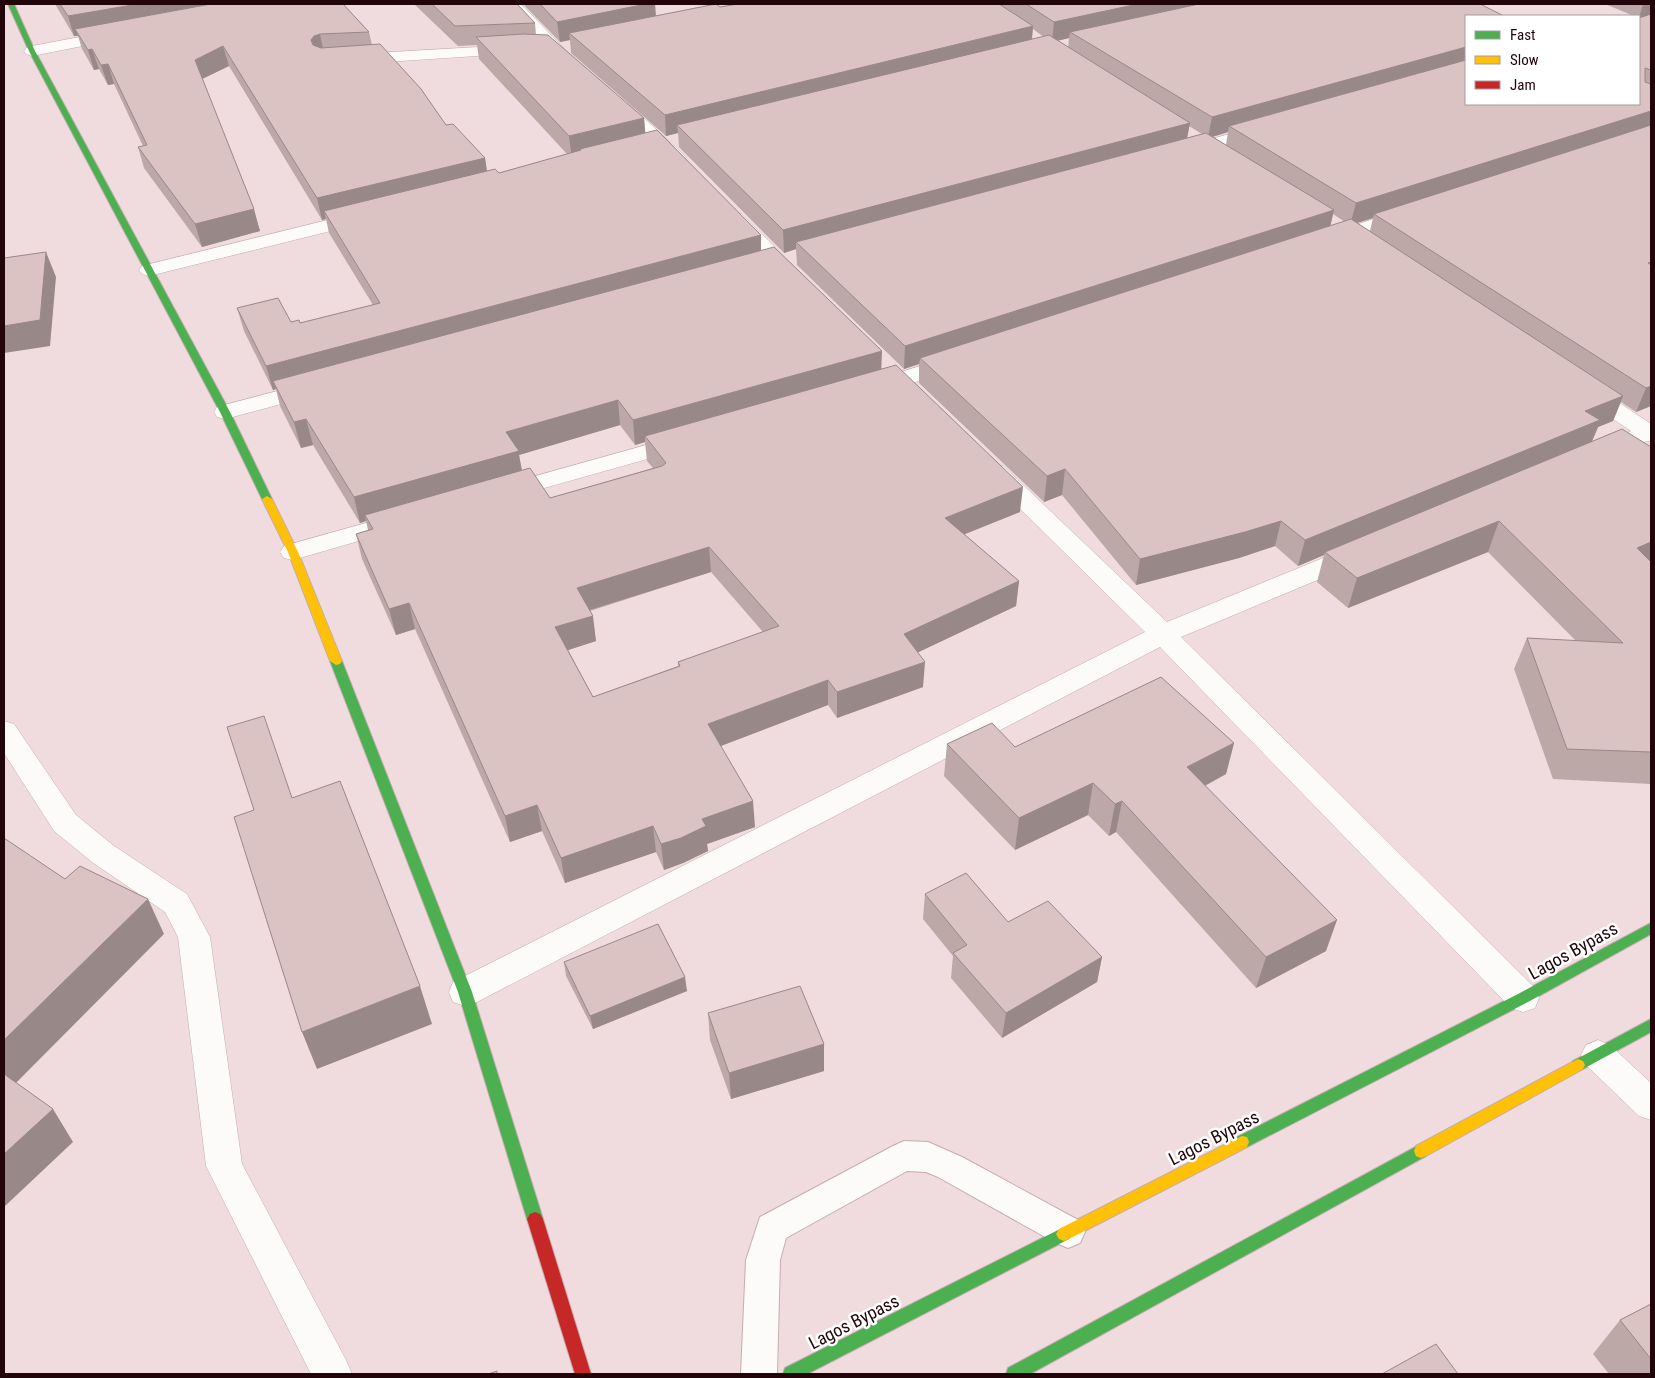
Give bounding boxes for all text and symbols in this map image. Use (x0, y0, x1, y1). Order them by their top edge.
legend (1465, 15, 1640, 105)
text: Fast (1510, 26, 1535, 44)
text: Slow (1510, 51, 1539, 69)
text: Jam (1510, 76, 1536, 94)
street label: Lagos Bypass (1525, 917, 1621, 984)
street label: Lagos Bypass (1165, 1106, 1263, 1169)
street label: Lagos Bypass (805, 1290, 903, 1353)

